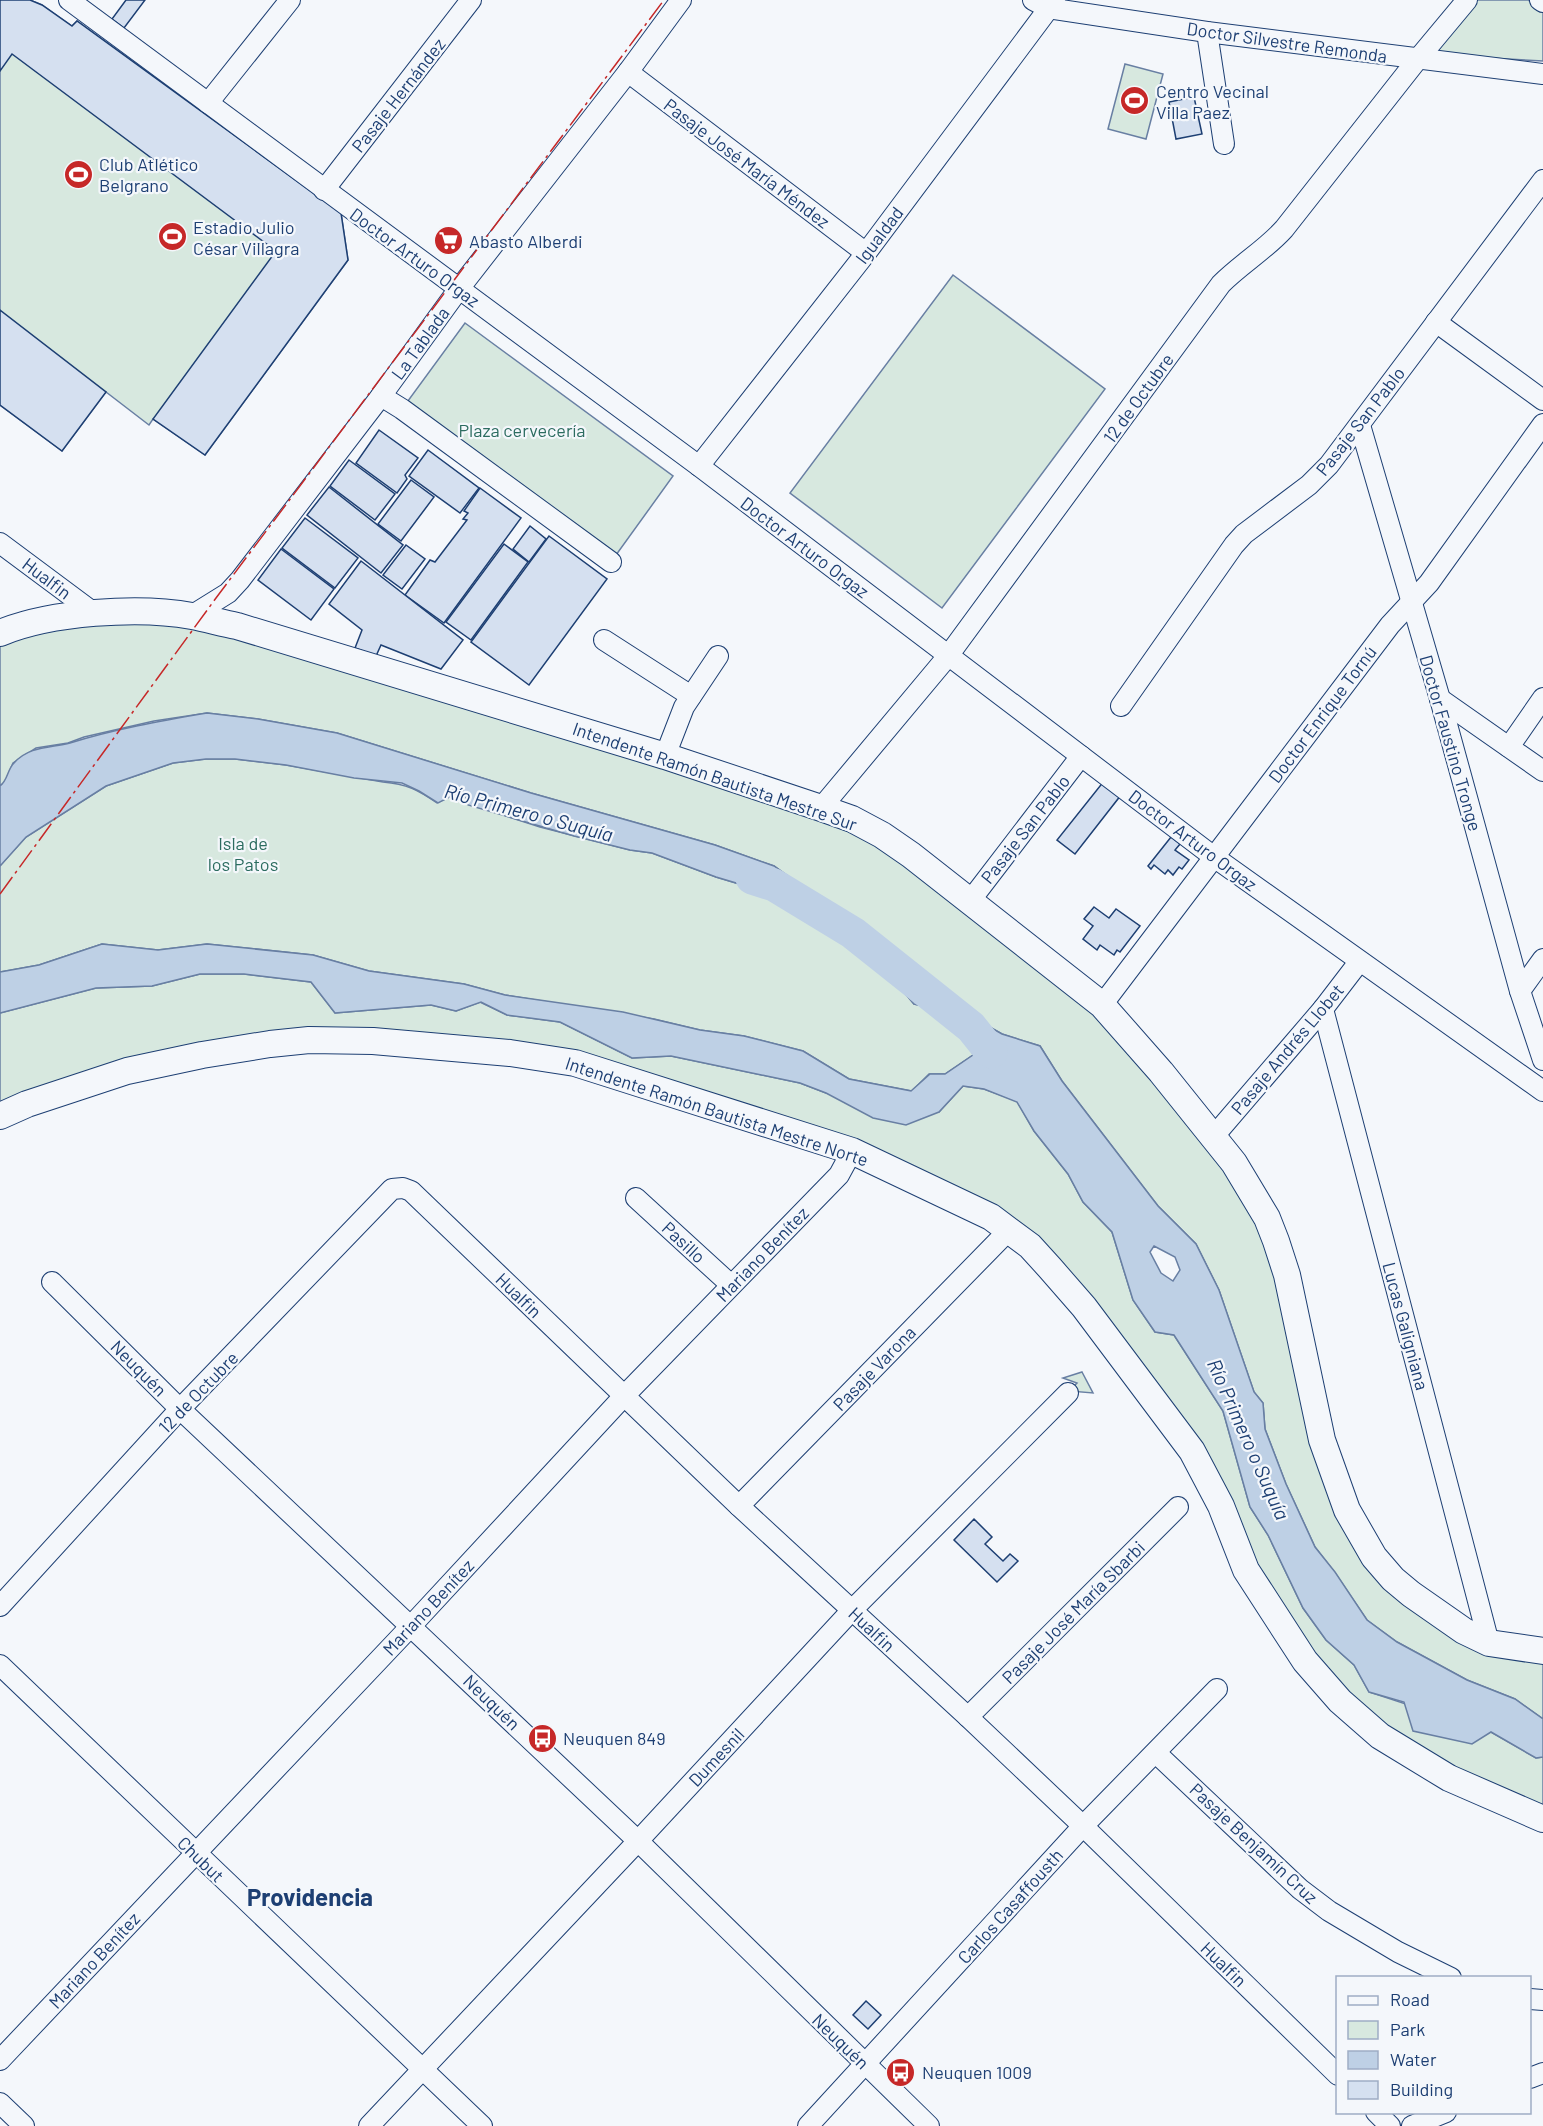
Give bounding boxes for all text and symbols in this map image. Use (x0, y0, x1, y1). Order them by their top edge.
street label: Doctor Silvestre Remonda (1185, 17, 1389, 67)
street label: Pasaje Hernández (347, 33, 449, 157)
place label: Centro Vecinal Villa Paez (1156, 80, 1269, 123)
sports icon: Centro Vecinal Villa Paez (1119, 85, 1151, 117)
street label: Pasaje José María Méndez (660, 93, 834, 233)
place label: Club Atlético Belgrano (99, 153, 198, 196)
sports icon: Club Atlético Belgrano (62, 158, 94, 190)
street label: Igualdad (850, 202, 908, 268)
street label: Doctor Arturo Orgaz (346, 203, 484, 311)
place label: Estadio Julio César Villagra (193, 216, 299, 259)
sports icon: Estadio Julio César Villagra (156, 221, 188, 253)
supermarket icon: Abasto Alberdi (432, 225, 464, 257)
place label: Abasto Alberdi (469, 230, 583, 252)
street label: La Tablada (386, 302, 454, 384)
street label: 12 de Octubre (1098, 349, 1178, 447)
street label: Pasaje San Pablo (1311, 362, 1409, 480)
park label: Plaza cervecería (458, 419, 586, 441)
street label: Doctor Arturo Orgaz (737, 492, 873, 602)
street label: Hualfin (18, 553, 76, 603)
street label: Doctor Enrique Tornú (1263, 641, 1381, 787)
street label: Doctor Faustino Tronge (1415, 652, 1487, 834)
street label: Intendente Ramón Bautista Mestre Sur (570, 717, 861, 835)
street label: Pasaje San Pablo (976, 770, 1074, 888)
water label: Río Primero o Suquía (442, 778, 616, 846)
street label: Doctor Arturo Orgaz (1125, 785, 1261, 895)
park label: Isla de los Patos (208, 832, 278, 875)
street label: Pasaje Andrés Llobet (1226, 979, 1348, 1119)
street label: Intendente Ramón Bautista Mestre Norte (563, 1052, 871, 1170)
street label: Mariano Benítez (711, 1202, 813, 1306)
street label: Pasillo (658, 1217, 710, 1267)
street label: Lucas Galigniana (1378, 1260, 1434, 1392)
street label: Hualfin (491, 1268, 547, 1322)
street label: Pasaje Varona (828, 1321, 920, 1415)
street label: Neuquén (106, 1335, 172, 1401)
street label: 12 de Octubre (154, 1347, 242, 1437)
water label: Río Primero o Suquía (1203, 1355, 1295, 1523)
street label: Pasaje José María Sbarbi (997, 1536, 1149, 1688)
street label: Mariano Benítez (378, 1554, 478, 1660)
street label: Hualfin (844, 1602, 900, 1656)
street label: Neuquén (459, 1670, 525, 1734)
bus stop icon: Neuquen 849 (526, 1722, 558, 1754)
street label: Dumesnil (683, 1723, 749, 1791)
place label: Neuquen 849 (563, 1727, 666, 1749)
street label: Pasaje Benjamín Cruz (1186, 1778, 1322, 1908)
street label: Chubut (173, 1832, 229, 1886)
street label: Carlos Casaffousth (953, 1844, 1067, 1968)
district label: Providencia (247, 1882, 373, 1911)
street label: Mariano Benítez (44, 1907, 144, 2013)
street label: Hualfin (1196, 1937, 1252, 1991)
legend (1336, 1976, 1531, 2114)
text: Road (1390, 1988, 1430, 2010)
street label: Neuquén (808, 2009, 874, 2073)
text: Park (1390, 2018, 1425, 2040)
text: Water (1390, 2048, 1437, 2070)
bus stop icon: Neuquen 1009 (885, 2056, 917, 2088)
place label: Neuquen 1009 (922, 2061, 1032, 2083)
text: Building (1390, 2078, 1453, 2100)

